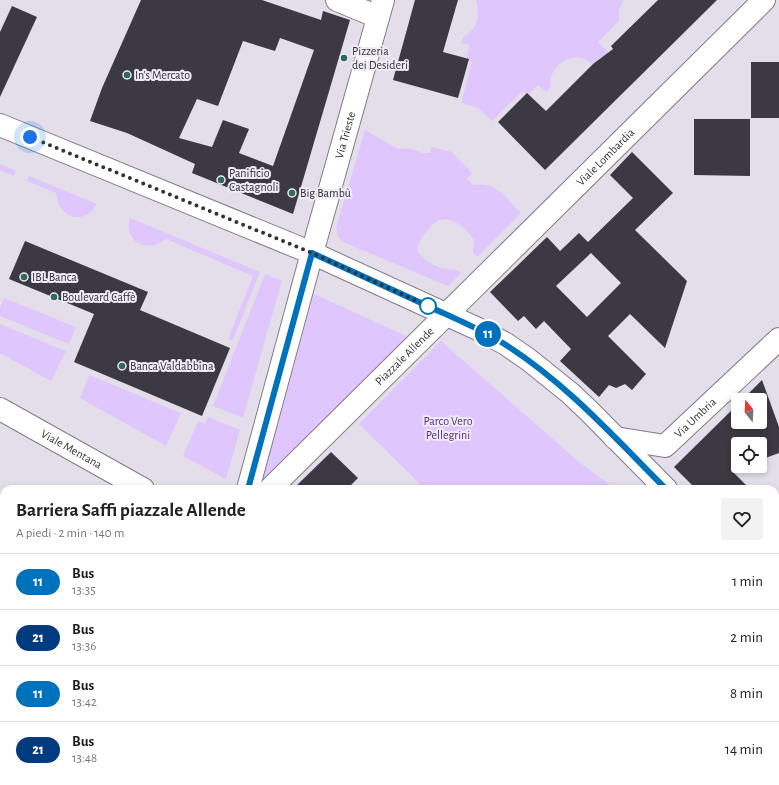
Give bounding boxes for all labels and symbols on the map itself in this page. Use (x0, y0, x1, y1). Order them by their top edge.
place label: Pizzeria dei Desideri (352, 45, 408, 71)
marker: Pizzeria dei Desideri (339, 53, 349, 63)
place label: In's Mercato (135, 69, 190, 81)
marker: In's Mercato (122, 70, 132, 80)
street label: Via Trieste (333, 110, 357, 160)
street label: Viale Lombardia (574, 126, 637, 188)
your location (20, 127, 40, 147)
place label: Panificio Castagnoli (229, 167, 278, 193)
marker: Panificio Castagnoli (216, 175, 226, 185)
place label: Big Bambù (300, 187, 351, 199)
marker: Big Bambù (287, 188, 297, 198)
place label: IBL Banca (32, 271, 77, 283)
marker: IBL Banca (19, 272, 29, 282)
place label: Boulevard Caffè (62, 291, 135, 303)
marker: Boulevard Caffè (49, 292, 59, 302)
unlabelled marker (419, 297, 437, 315)
line badge: 11 (470, 321, 506, 347)
street label: Piazzale Allende (373, 325, 436, 387)
place label: Banca Valdabbina (130, 360, 214, 372)
marker: Banca Valdabbina (117, 361, 127, 371)
north arrow (731, 393, 767, 429)
street label: Via Umbria (672, 395, 719, 440)
park label: Parco Vero Pellegrini (423, 415, 473, 441)
street label: Viale Mentana (39, 427, 104, 471)

